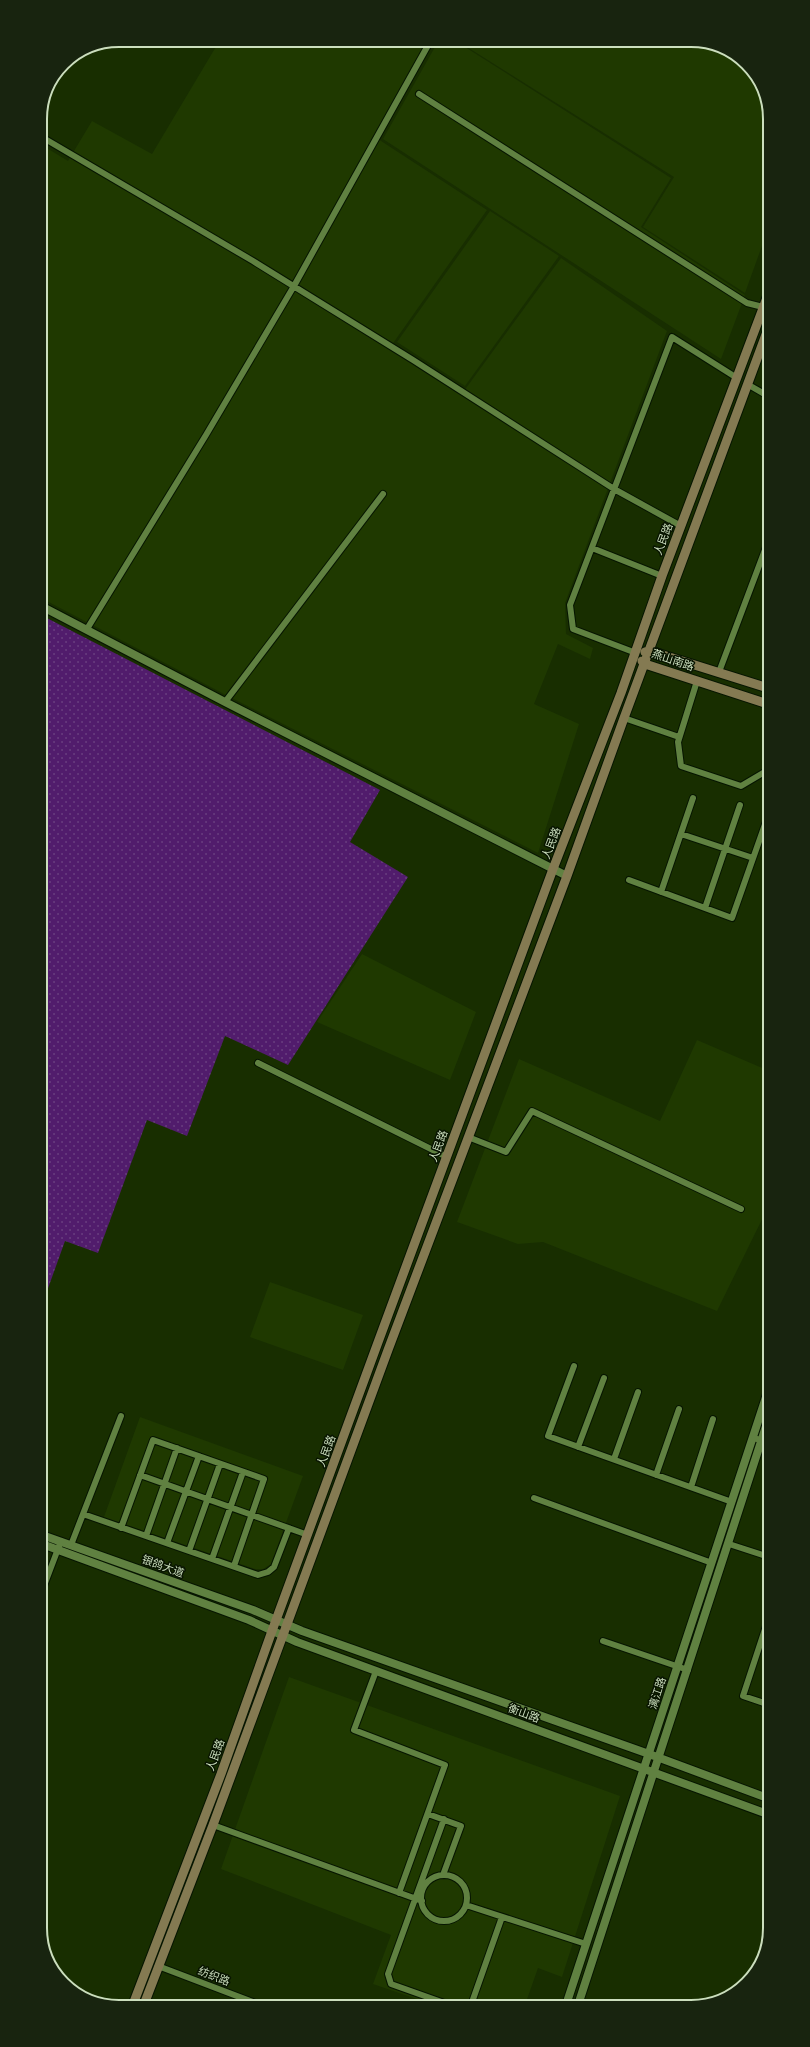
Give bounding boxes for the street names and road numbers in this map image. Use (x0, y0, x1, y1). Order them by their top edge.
street label: 人民路 (649, 520, 675, 557)
street label: 燕山南路 (650, 644, 697, 674)
street label: 人民路 (537, 824, 563, 861)
street label: 人民路 (424, 1127, 450, 1164)
street label: 人民路 (312, 1432, 338, 1469)
street label: 银鸽大道 (140, 1550, 187, 1580)
street label: 漓江路 (643, 1675, 669, 1711)
street label: 衡山路 (506, 1699, 543, 1725)
street label: 人民路 (201, 1736, 227, 1773)
street label: 纺织路 (196, 1962, 233, 1988)

